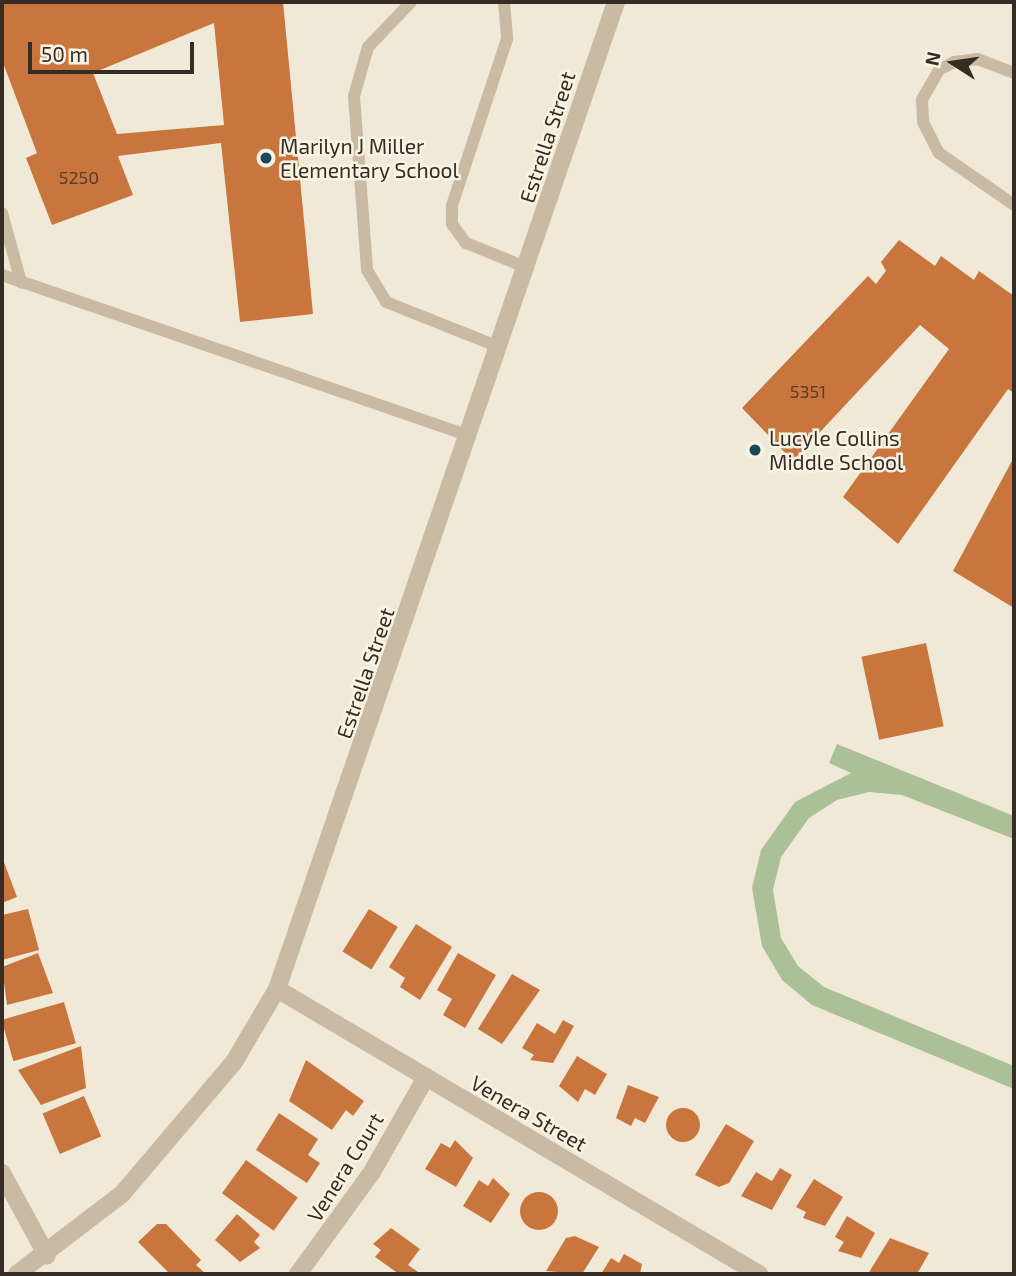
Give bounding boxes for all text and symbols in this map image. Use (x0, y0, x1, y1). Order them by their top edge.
scale bar (32, 28, 198, 72)
north arrow (918, 28, 988, 98)
text: 50 m (41, 41, 88, 66)
text: N (919, 49, 945, 68)
street label: Estrella Street (514, 68, 580, 206)
place label: Marilyn J Miller Elementary School (280, 133, 459, 183)
marker: Marilyn J Miller Elementary School (258, 150, 274, 166)
house number: 5250 (59, 166, 99, 188)
house number: 5351 (790, 380, 826, 402)
place label: Lucyle Collins Middle School (769, 425, 903, 475)
marker: Lucyle Collins Middle School (747, 442, 763, 458)
street label: Estrella Street (331, 604, 399, 742)
street label: Venera Street (467, 1070, 591, 1156)
street label: Venera Court (302, 1108, 388, 1226)

